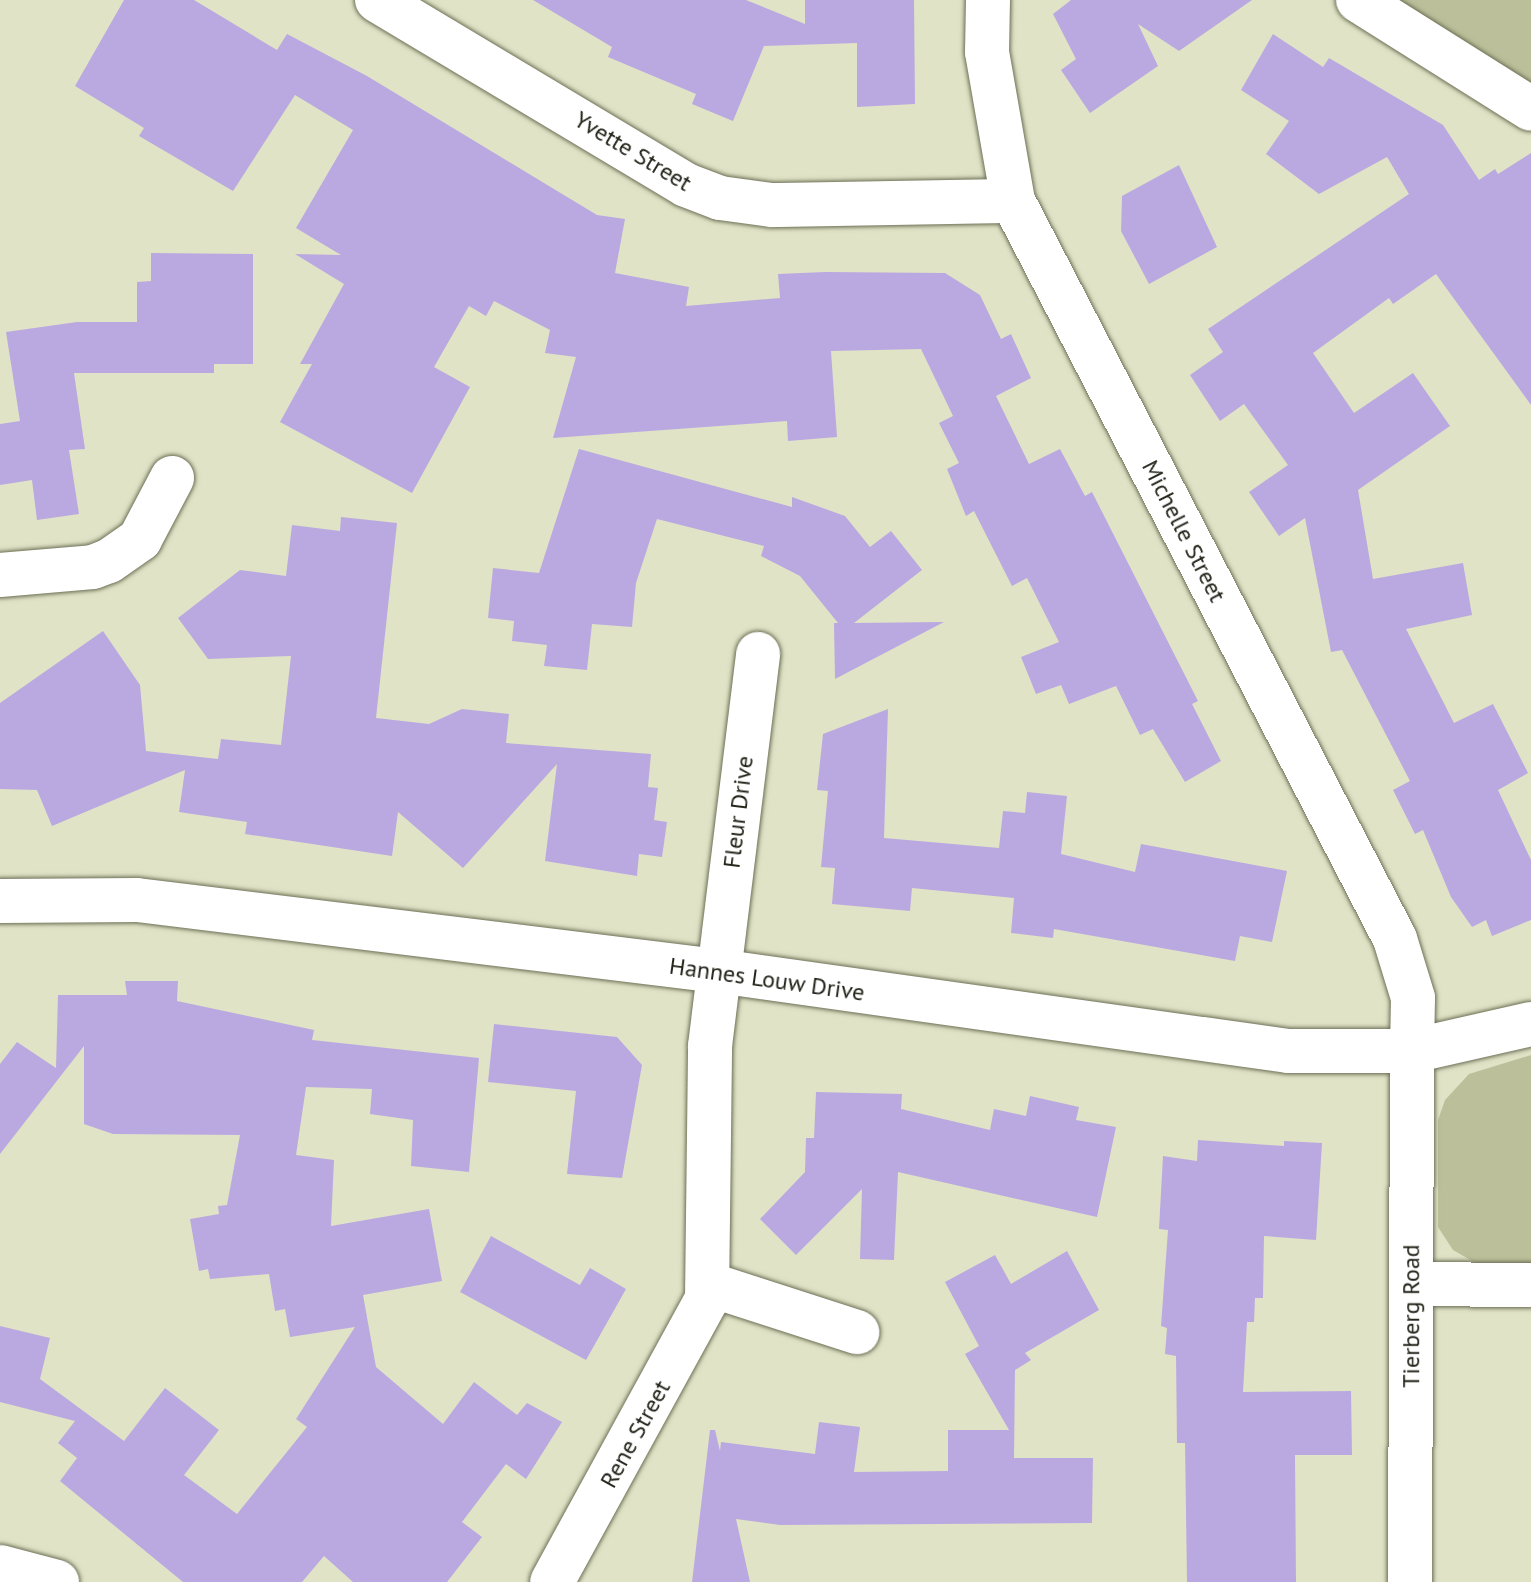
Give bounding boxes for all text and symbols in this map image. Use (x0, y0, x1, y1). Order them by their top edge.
street label: Yvette Street (569, 105, 697, 197)
street label: Michelle Street (1136, 455, 1232, 607)
street label: Fleur Drive (717, 754, 759, 870)
street label: Hannes Louw Drive (667, 951, 867, 1007)
street label: Tierberg Road (1397, 1244, 1425, 1388)
street label: Rene Street (594, 1375, 676, 1493)

